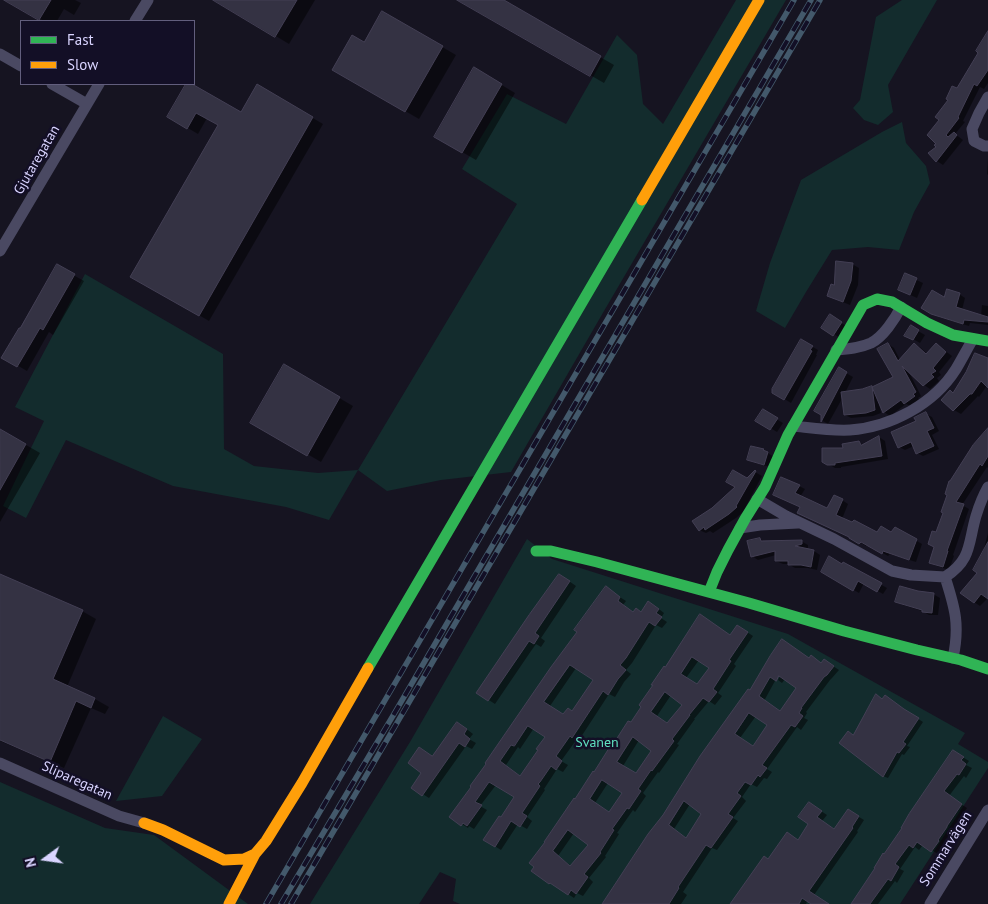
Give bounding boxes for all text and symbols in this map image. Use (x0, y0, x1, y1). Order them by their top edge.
legend (20, 20, 195, 85)
text: Fast (67, 30, 94, 49)
text: Slow (67, 55, 98, 74)
street label: Gjutaregatan (10, 122, 64, 198)
park label: Svanen (575, 735, 619, 751)
street label: Sliparegatan (39, 758, 115, 804)
street label: Sommarvägen (916, 808, 976, 890)
north arrow (20, 834, 70, 884)
text: N (21, 856, 40, 869)

